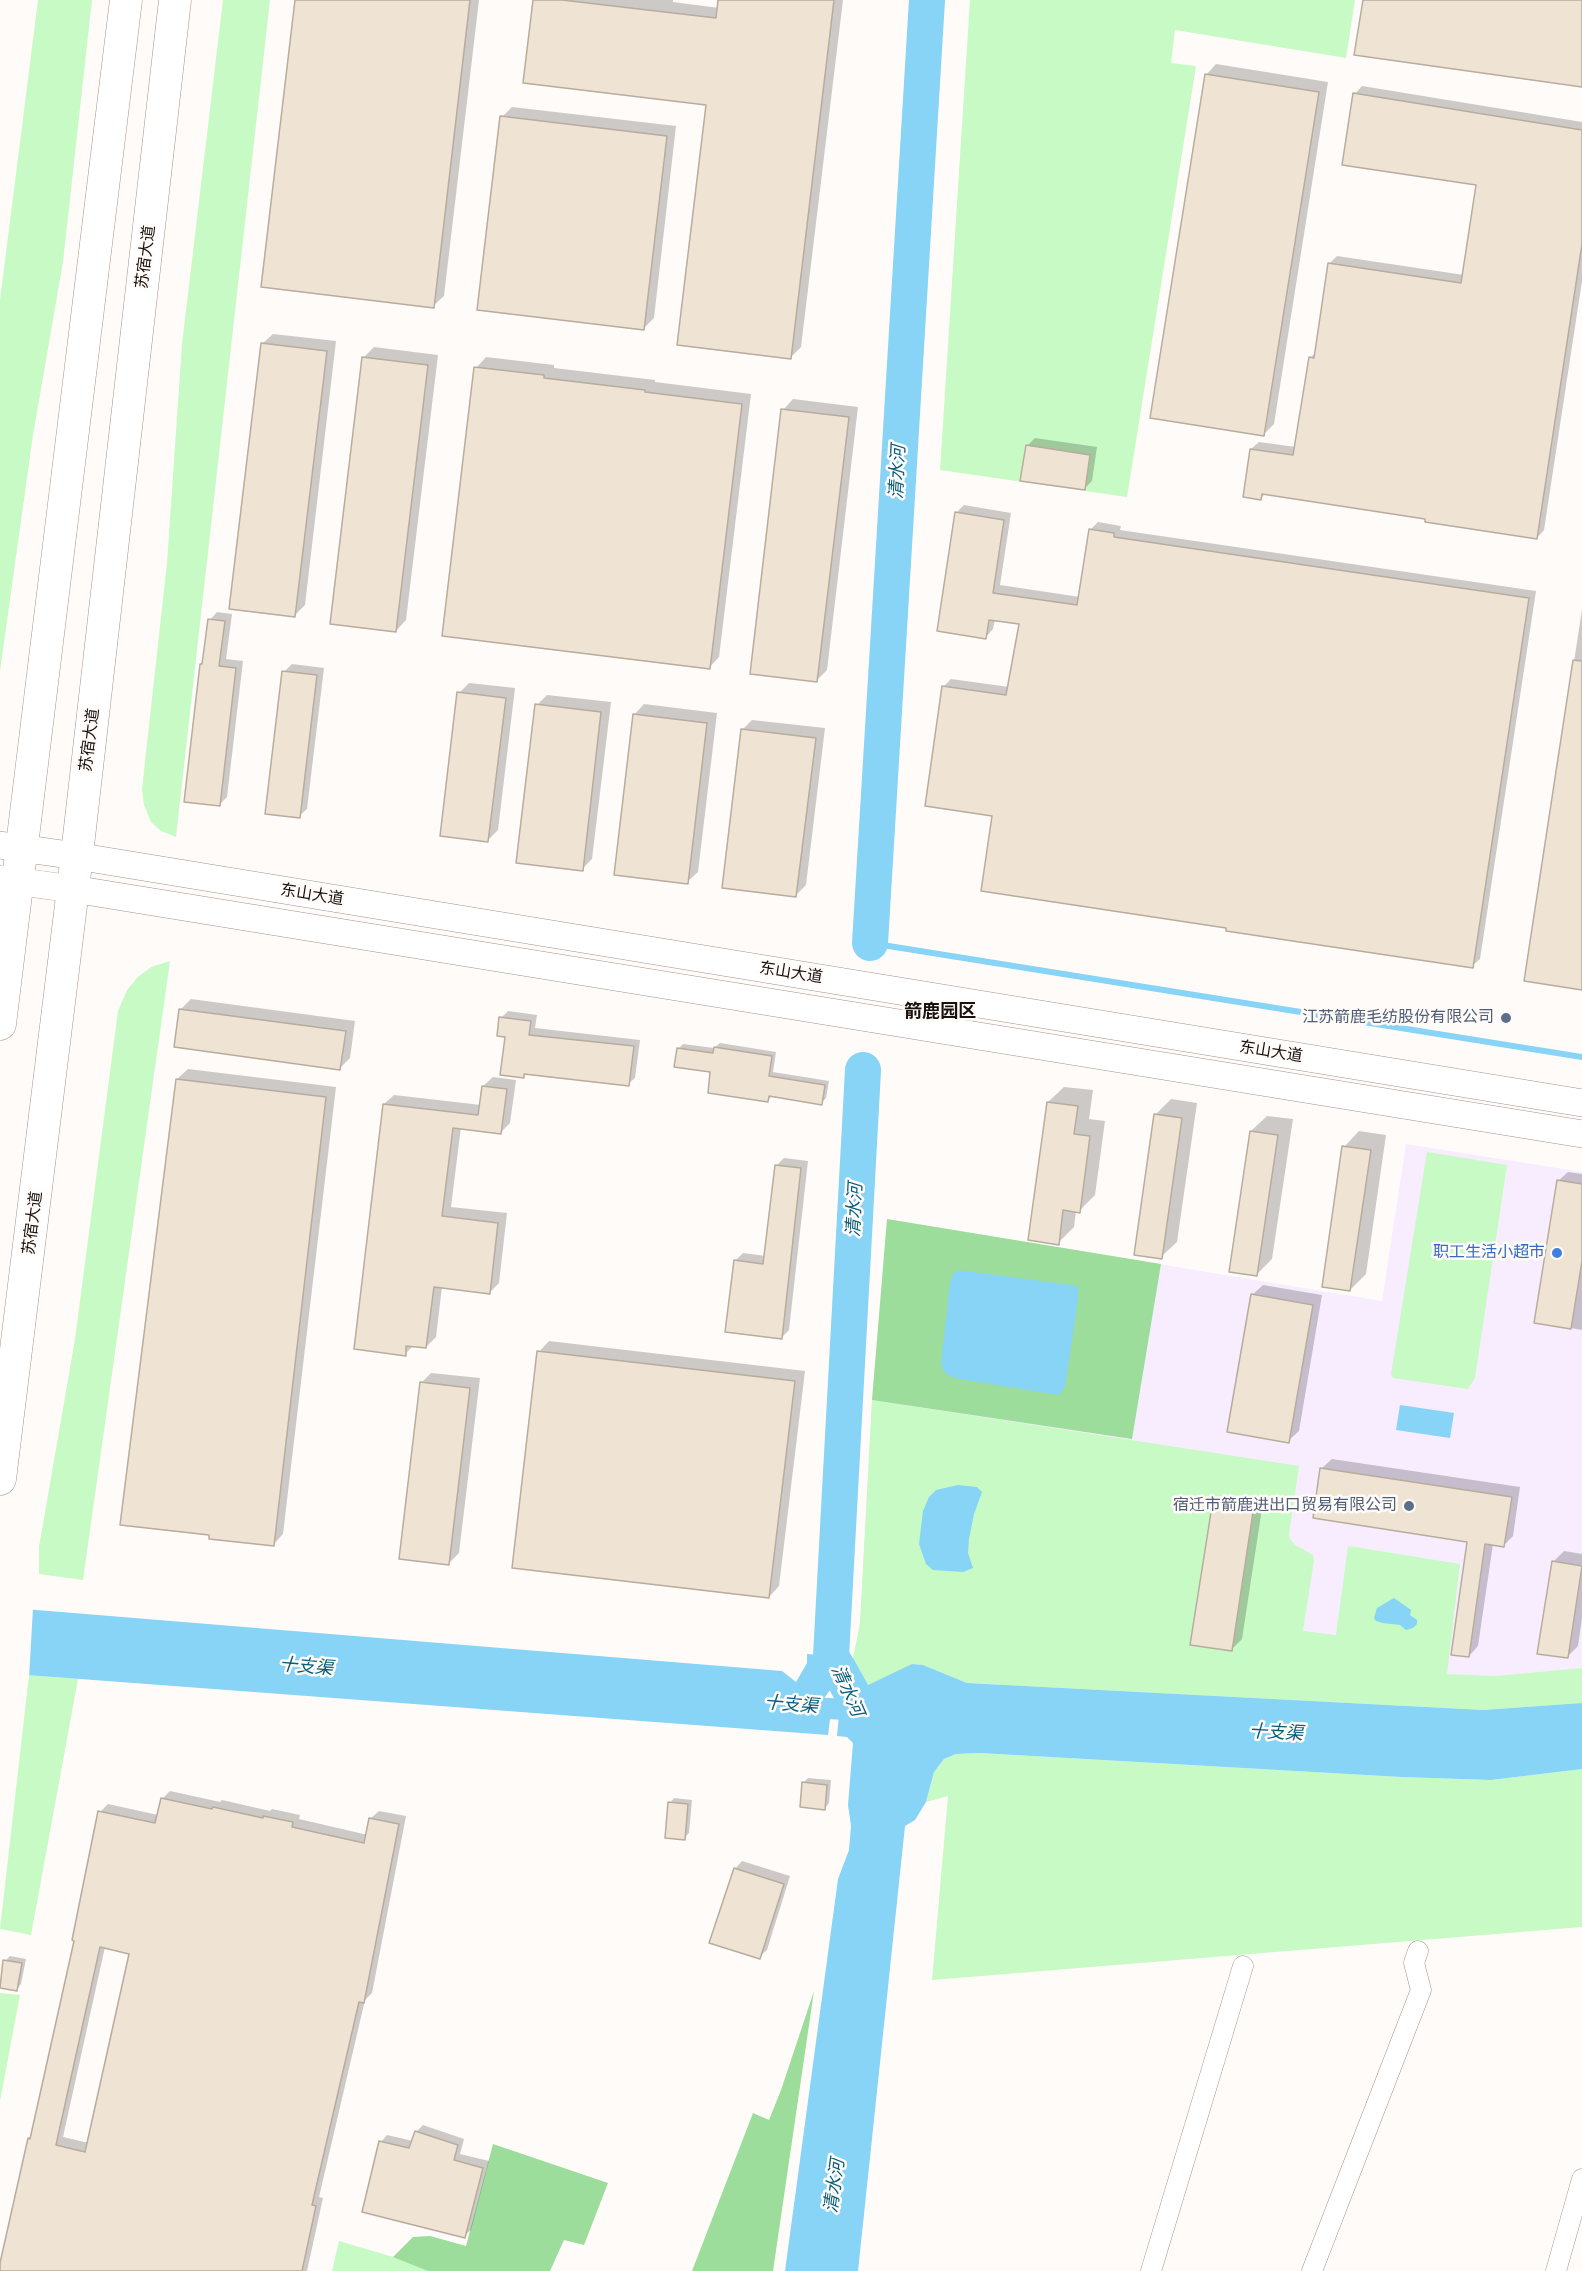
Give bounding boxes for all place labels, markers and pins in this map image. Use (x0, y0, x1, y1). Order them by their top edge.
place label: 江苏箭鹿毛纺股份有限公司 (1302, 1008, 1494, 1028)
marker: 江苏箭鹿毛纺股份有限公司 (1499, 1011, 1513, 1025)
place label: 职工生活小超市 (1433, 1243, 1545, 1263)
marker: 职工生活小超市 (1550, 1246, 1564, 1260)
place label: 宿迁市箭鹿进出口贸易有限公司 (1173, 1496, 1397, 1516)
marker: 宿迁市箭鹿进出口贸易有限公司 (1402, 1499, 1416, 1513)

